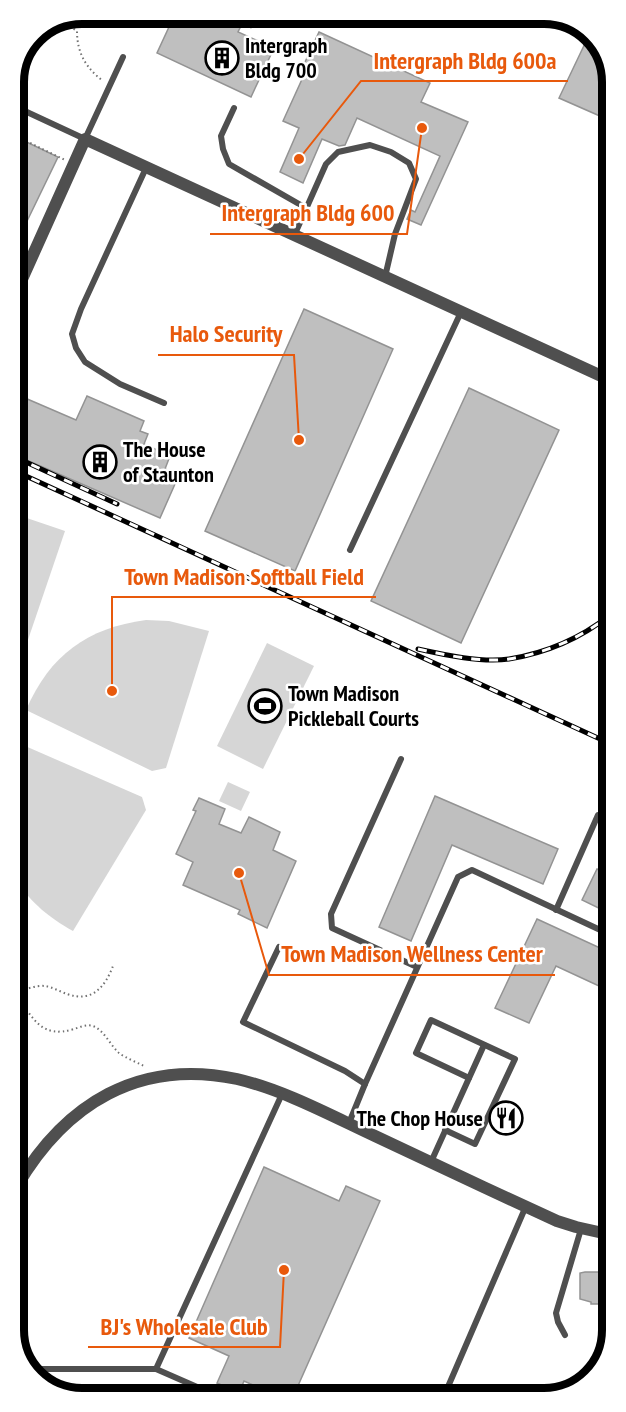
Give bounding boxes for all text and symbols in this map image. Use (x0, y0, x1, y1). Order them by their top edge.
place label: Intergraph Bldg 700 (245, 31, 327, 84)
callout: Intergraph Bldg 600a (361, 39, 568, 81)
building icon: Intergraph Bldg 700 (204, 40, 240, 76)
text: Intergraph Bldg 600a (374, 45, 557, 76)
callout: Intergraph Bldg 600 (210, 192, 407, 234)
text: Intergraph Bldg 600 (221, 197, 395, 228)
callout: Halo Security (158, 313, 294, 355)
text: Halo Security (170, 318, 283, 349)
place label: The House of Staunton (123, 435, 214, 488)
building icon: The House of Staunton (82, 444, 118, 480)
callout: Town Madison Softball Field (112, 555, 376, 597)
text: Town Madison Softball Field (124, 561, 364, 592)
place label: Town Madison Pickleball Courts (288, 679, 419, 732)
sports icon: Town Madison Pickleball Courts (247, 688, 283, 724)
callout: Town Madison Wellness Center (269, 933, 555, 975)
text: Town Madison Wellness Center (281, 938, 544, 969)
restaurant icon: The Chop House (488, 1100, 524, 1136)
place label: The Chop House (357, 1104, 483, 1132)
callout: BJ's Wholesale Club (88, 1305, 280, 1347)
text: BJ's Wholesale Club (100, 1311, 268, 1342)

